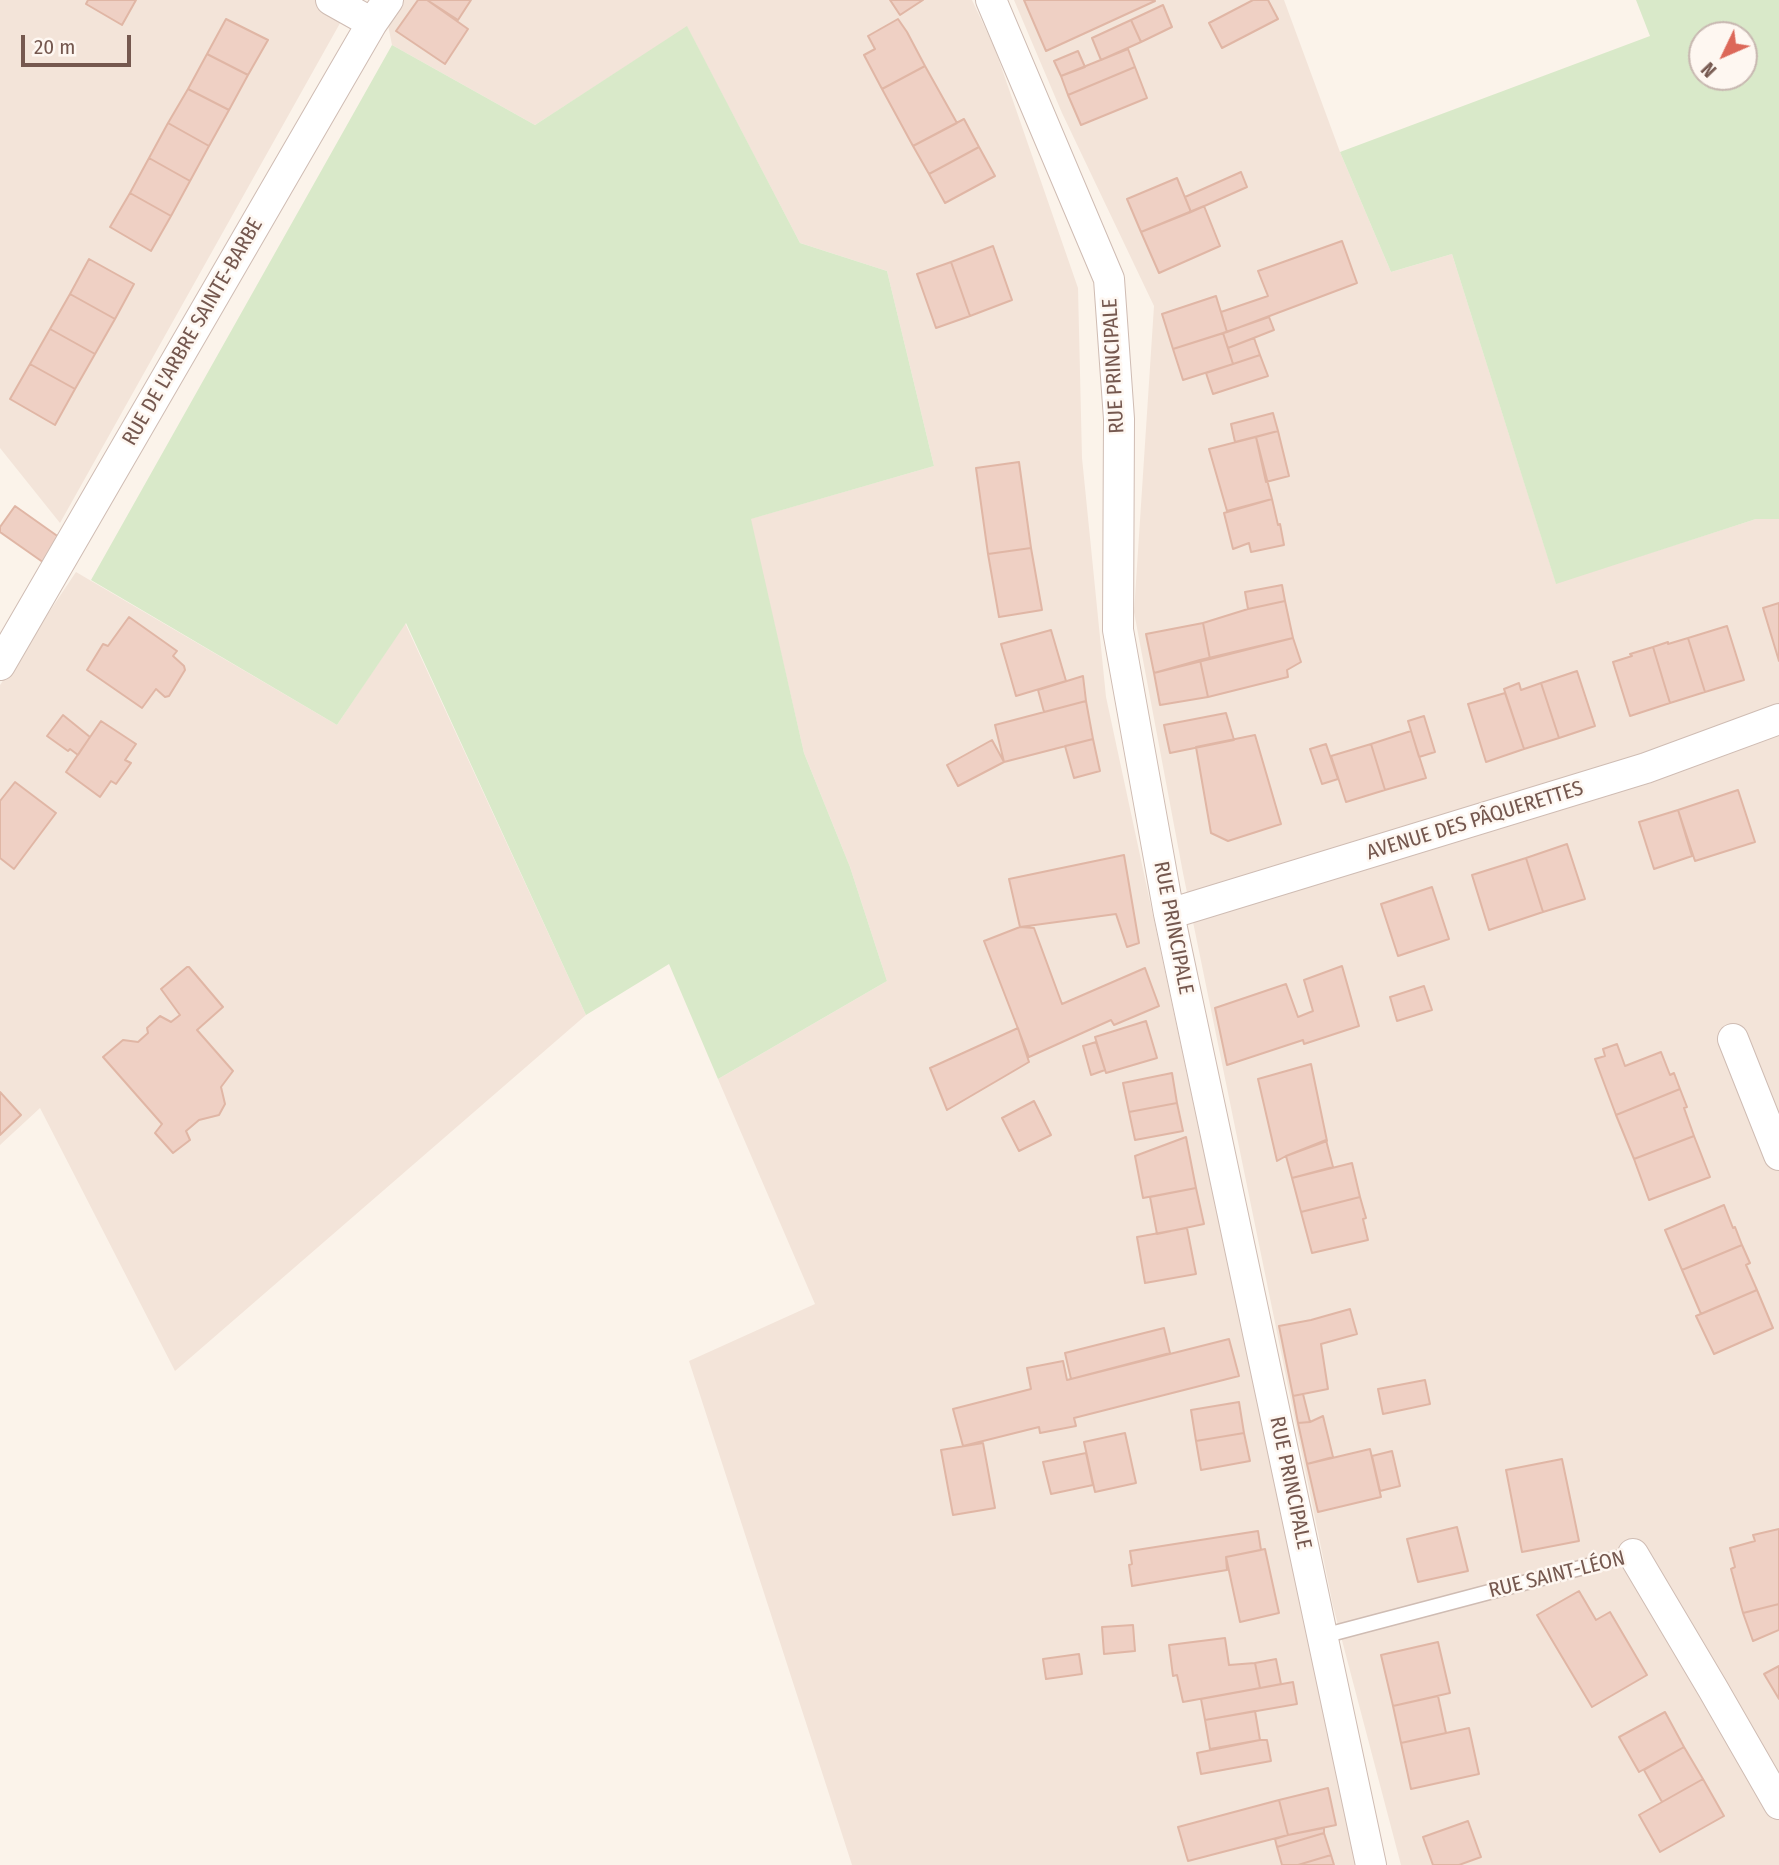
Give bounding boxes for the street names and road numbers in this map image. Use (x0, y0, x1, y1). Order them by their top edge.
street label: RUE DE L'ARBRE SAINTE-BARBE (118, 214, 268, 450)
street label: RUE PRINCIPALE (1098, 298, 1130, 434)
street label: AVENUE DES PÂQUERETTES (1364, 776, 1586, 866)
street label: RUE PRINCIPALE (1148, 859, 1198, 997)
street label: RUE PRINCIPALE (1264, 1414, 1316, 1552)
street label: RUE SAINT-LÉON (1486, 1546, 1628, 1604)

